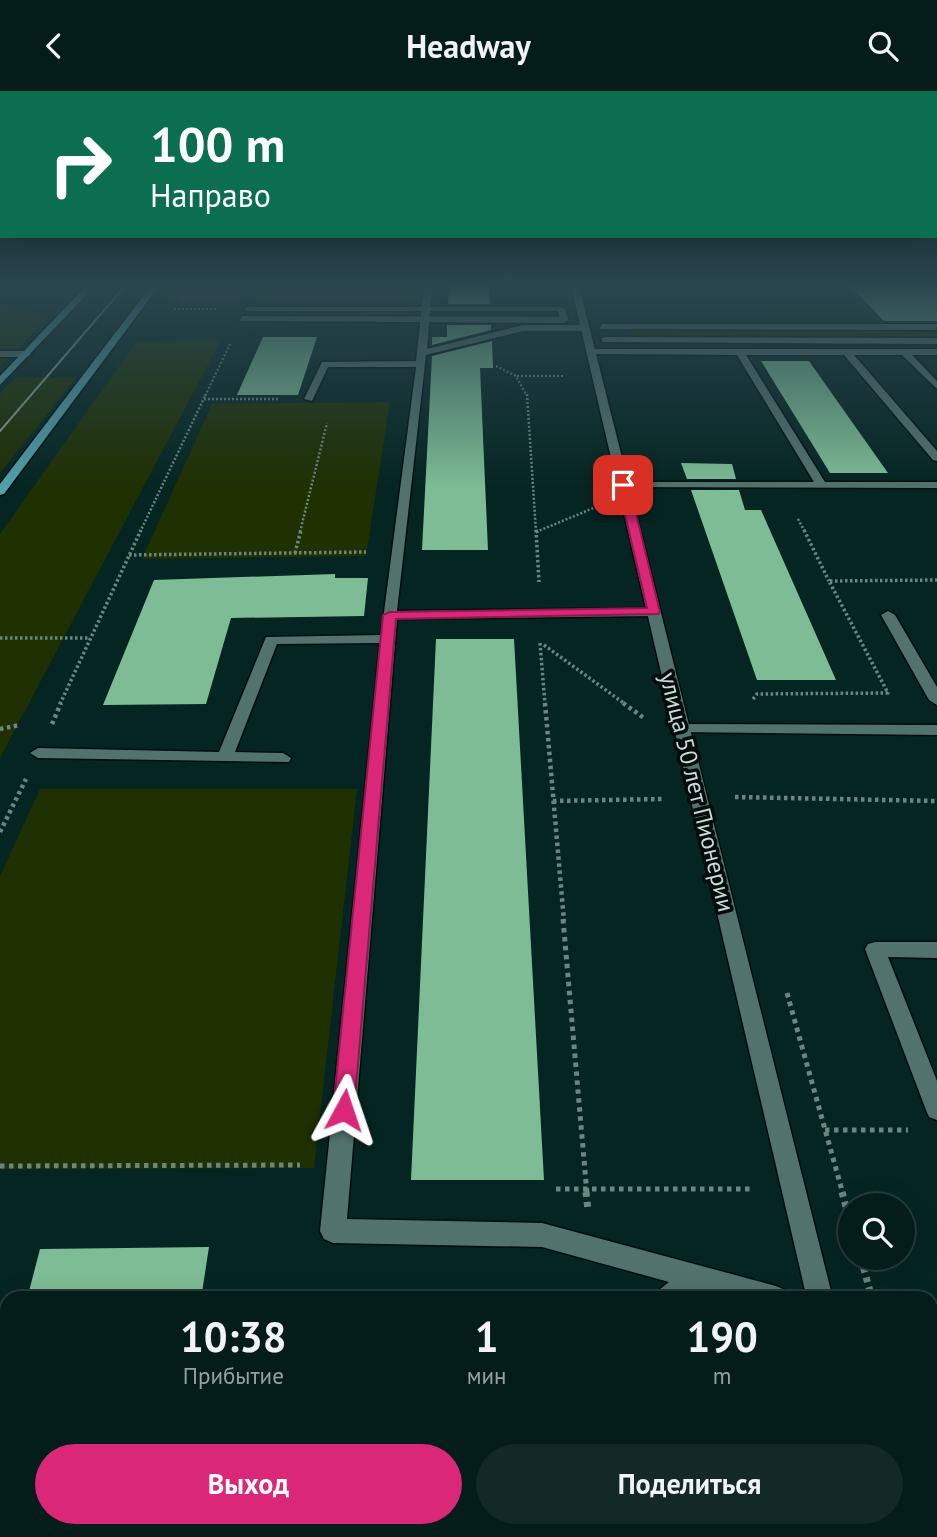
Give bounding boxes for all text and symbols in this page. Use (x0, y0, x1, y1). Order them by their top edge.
text: Headway (406, 25, 531, 67)
icon: back (35, 27, 73, 65)
icon: search (864, 27, 902, 65)
text: 100 m (150, 112, 285, 176)
icon: right (35, 119, 126, 210)
text: Направо (150, 174, 271, 216)
pin (593, 455, 653, 515)
icon: arrive (604, 466, 642, 504)
street label: улица 50 лет Пионерии (653, 669, 742, 915)
position arrow (307, 1073, 381, 1147)
map controls (838, 1193, 915, 1270)
button: search (838, 1193, 915, 1270)
text: 10:38 (180, 1309, 287, 1364)
text: 1 (475, 1309, 498, 1364)
text: 190 (686, 1309, 758, 1364)
text: Прибытие (183, 1361, 284, 1390)
text: мин (467, 1361, 506, 1390)
text: m (713, 1361, 732, 1390)
button: Выход (35, 1444, 462, 1524)
button: Поделиться (476, 1444, 903, 1524)

